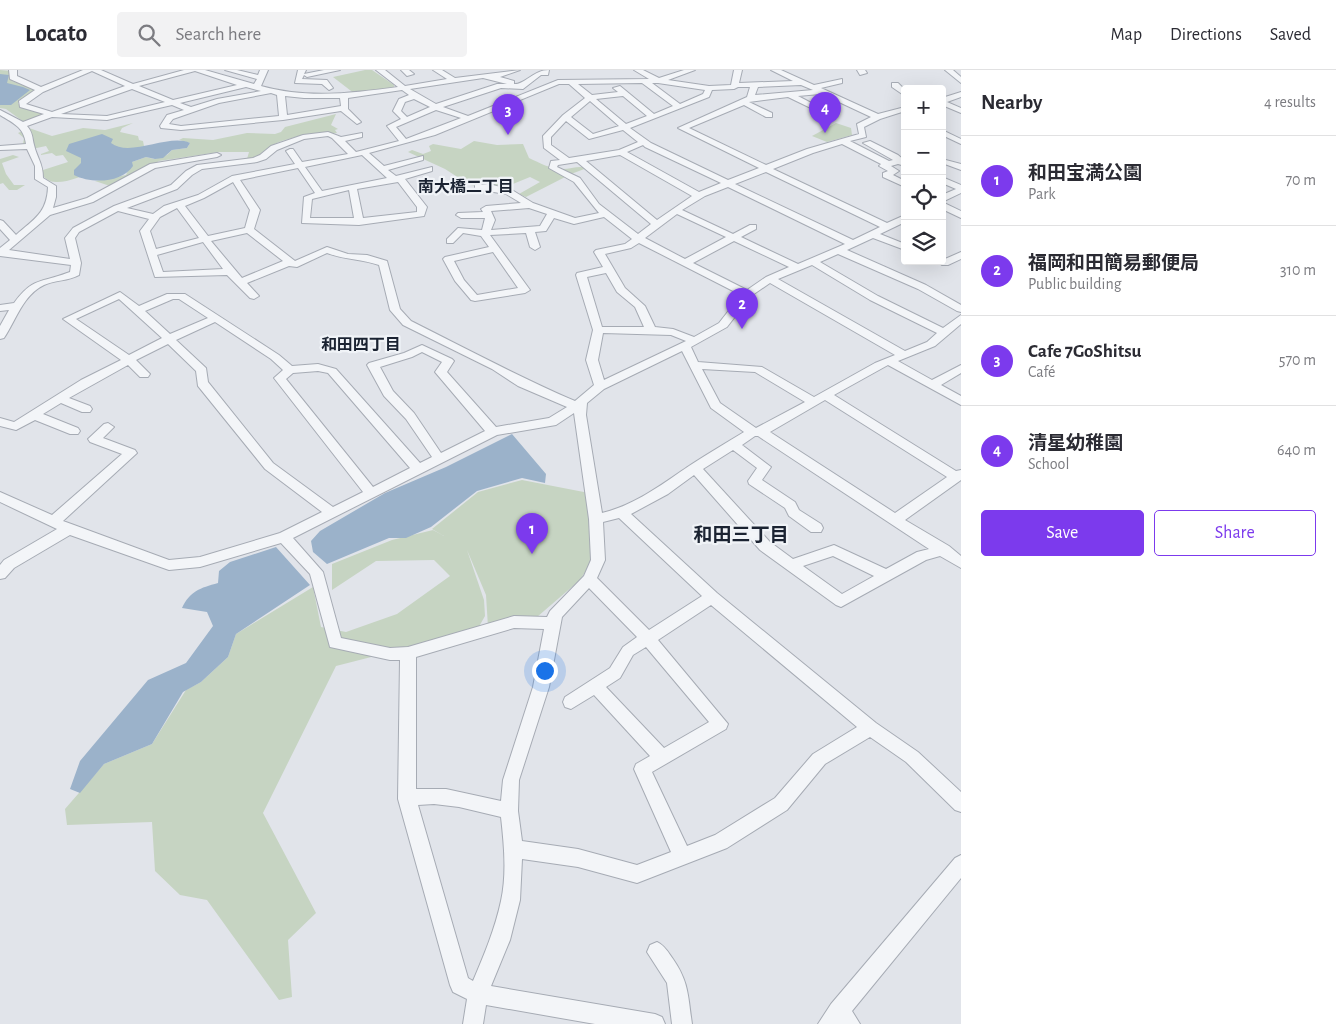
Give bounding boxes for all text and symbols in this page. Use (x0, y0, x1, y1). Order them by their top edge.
search box (117, 12, 467, 57)
icon: search (135, 21, 163, 49)
text: Locato (25, 22, 87, 46)
text: Search here (175, 25, 261, 44)
text: Map (1111, 26, 1142, 44)
text: Directions (1170, 26, 1242, 44)
text: Saved (1270, 26, 1311, 44)
map controls (901, 85, 946, 265)
button: + (901, 85, 946, 130)
pin: 4 (809, 92, 841, 133)
text: Nearby (981, 92, 1042, 113)
pin: 3 (492, 94, 524, 135)
text: 4 results (1264, 94, 1316, 110)
button: − (901, 130, 946, 175)
text: 和田宝満公園 (1028, 164, 1142, 183)
text: 1 (994, 172, 1000, 188)
text: 70 m (1285, 172, 1316, 188)
button: locate (901, 175, 946, 220)
district label: 南大橋二丁目 (418, 178, 514, 195)
text: Park (1028, 186, 1056, 202)
button: layers (901, 220, 946, 265)
text: 福岡和田簡易郵便局 (1028, 254, 1199, 273)
text: 2 (993, 262, 1001, 278)
text: 310 m (1280, 262, 1316, 278)
text: Public building (1028, 276, 1122, 292)
pin: 2 (726, 288, 758, 329)
district label: 和田四丁目 (321, 336, 401, 353)
text: Cafe 7GoShitsu (1028, 342, 1141, 361)
text: 3 (994, 352, 1000, 368)
text: 570 m (1279, 352, 1316, 368)
text: Café (1028, 364, 1056, 380)
text: 清星幼稚園 (1028, 434, 1123, 453)
text: 4 (993, 442, 1001, 458)
text: 640 m (1277, 442, 1316, 458)
text: School (1028, 456, 1069, 472)
button: Save (981, 510, 1144, 556)
button: Share (1154, 510, 1316, 556)
pin: 1 (516, 513, 548, 554)
district label: 和田三丁目 (693, 525, 789, 545)
your location (532, 658, 558, 684)

